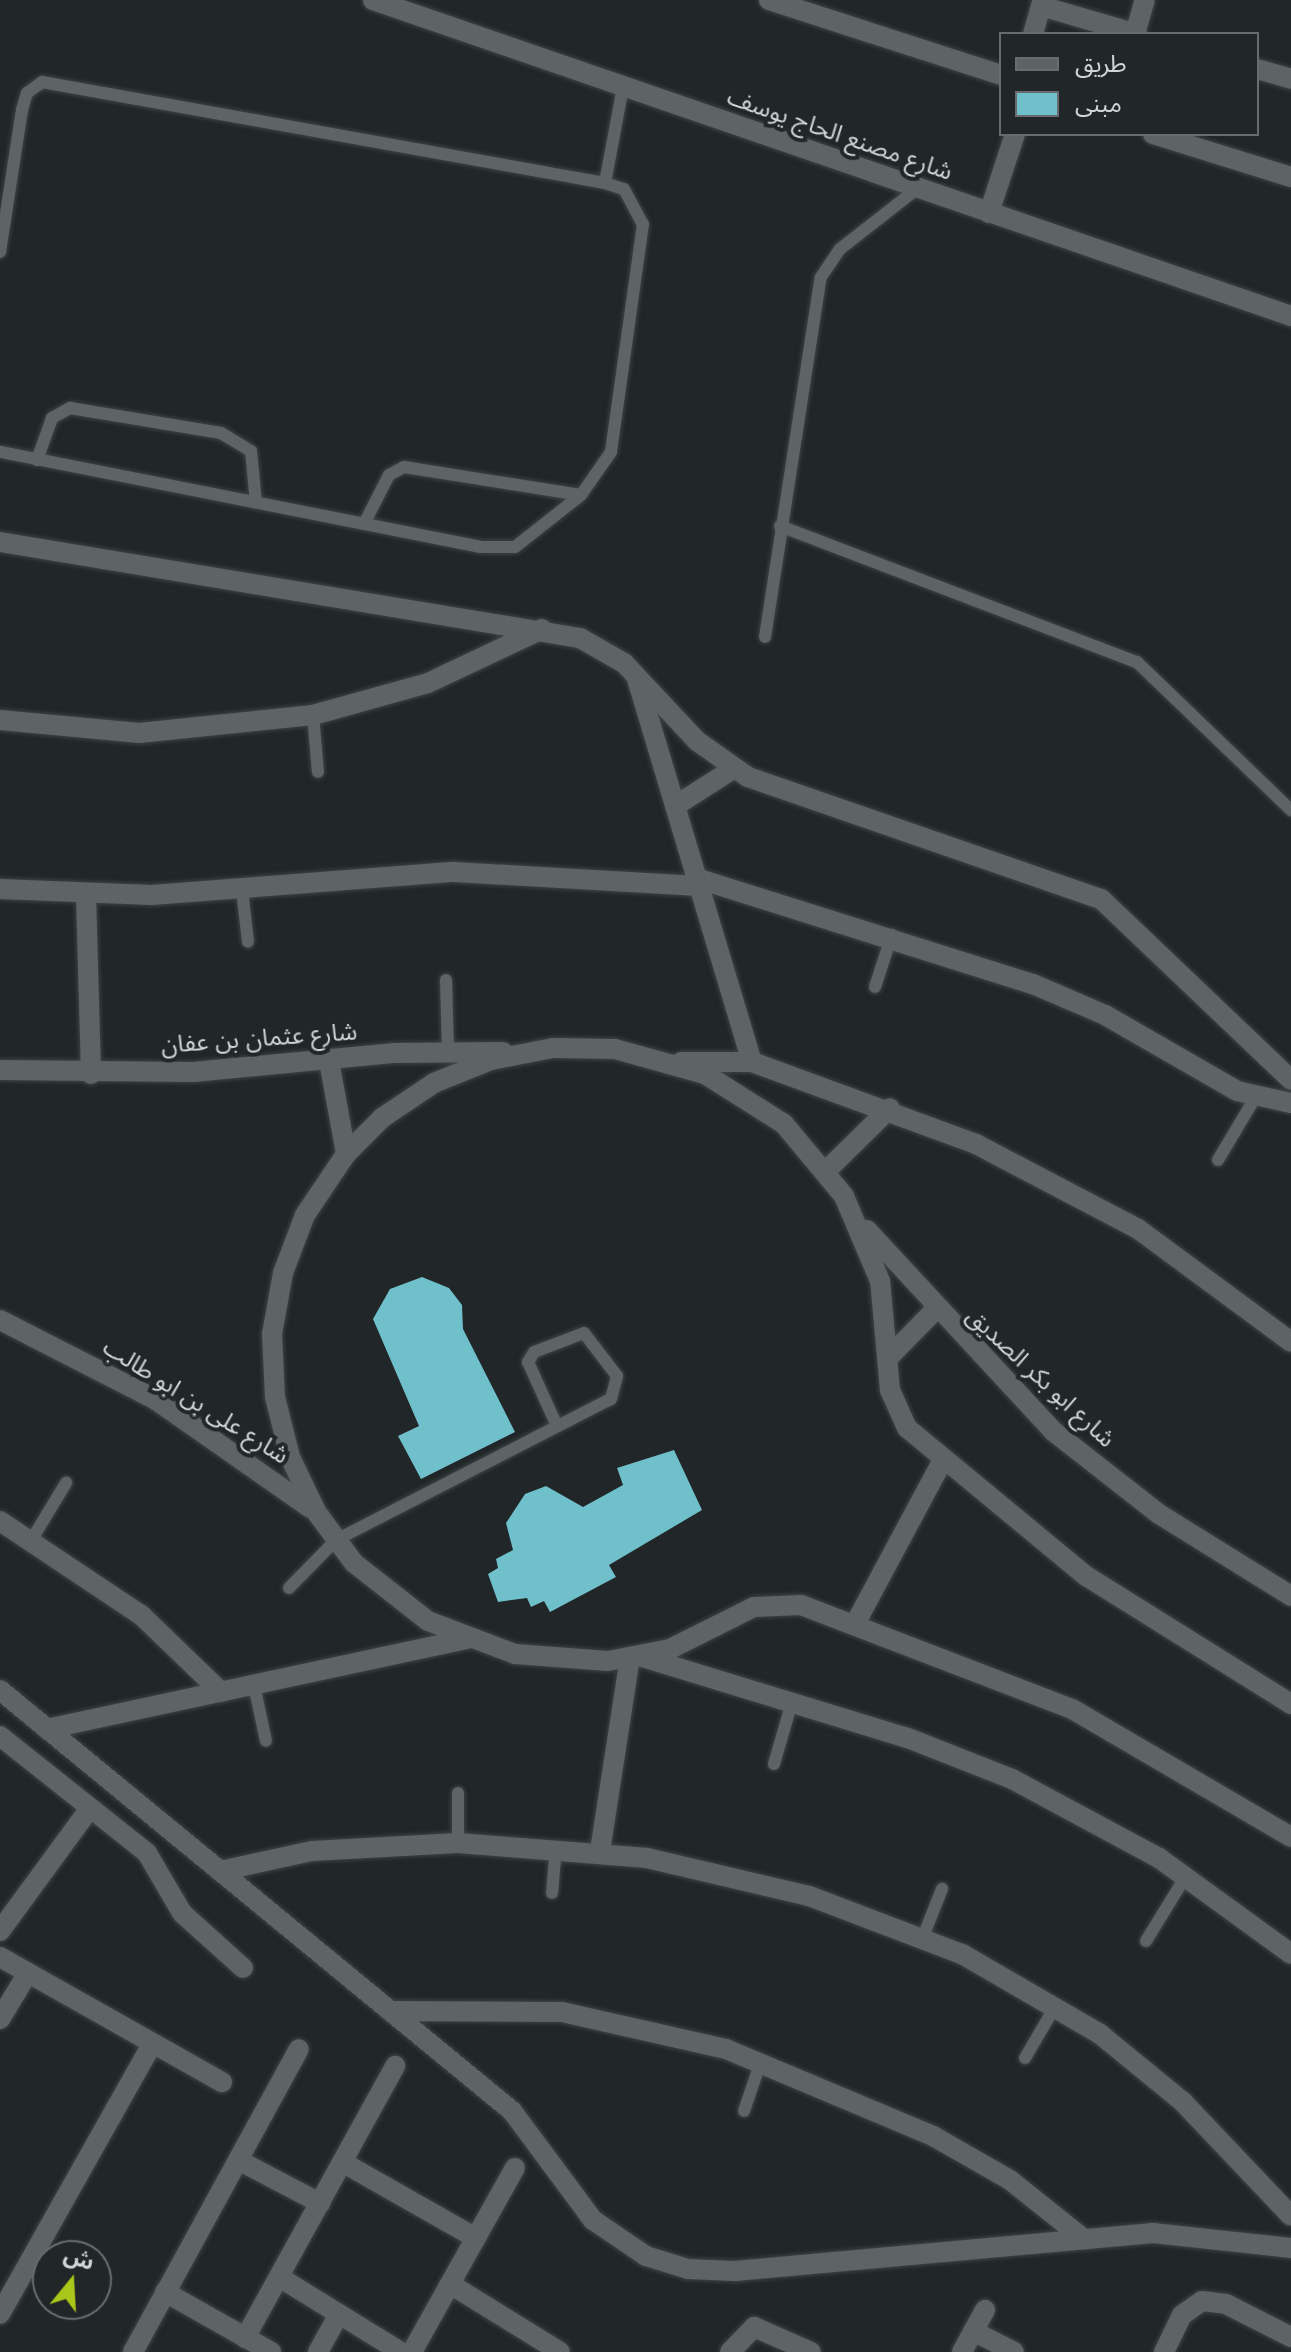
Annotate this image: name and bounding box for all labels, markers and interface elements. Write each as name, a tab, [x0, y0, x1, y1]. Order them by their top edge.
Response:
legend	[999, 32, 1259, 136]
text: طريق	[1075, 50, 1127, 77]
street label: شارع مصنع الحاج يوسف	[724, 82, 956, 186]
text: مبنى	[1075, 90, 1122, 117]
street label: شارع عثمان بن عفان	[160, 1017, 358, 1059]
street label: شارع ابو بكر الصديق	[961, 1301, 1121, 1453]
street label: شارع على بن ابو طالب	[98, 1332, 294, 1470]
north arrow	[32, 2240, 112, 2320]
text: ش	[61, 2242, 97, 2275]

